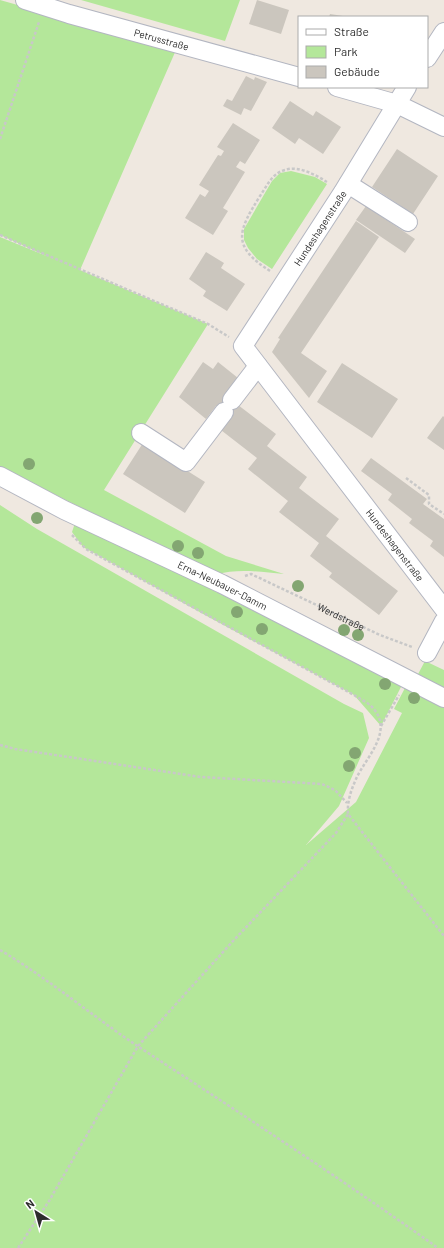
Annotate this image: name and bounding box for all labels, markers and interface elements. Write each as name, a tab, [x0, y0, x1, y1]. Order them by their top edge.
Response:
legend	[298, 16, 428, 88]
text: Straße	[334, 24, 369, 38]
street label: Petrusstraße	[133, 26, 190, 53]
text: Park	[334, 44, 358, 58]
text: Gebäude	[334, 64, 380, 78]
street label: Hundeshagenstraße	[291, 188, 349, 268]
street label: Hundeshagenstraße	[364, 507, 426, 583]
street label: Erna-Neubauer-Damm	[176, 558, 269, 612]
street label: Werdstraße	[316, 600, 367, 633]
north arrow	[16, 1192, 56, 1232]
text: N	[23, 1196, 37, 1211]

